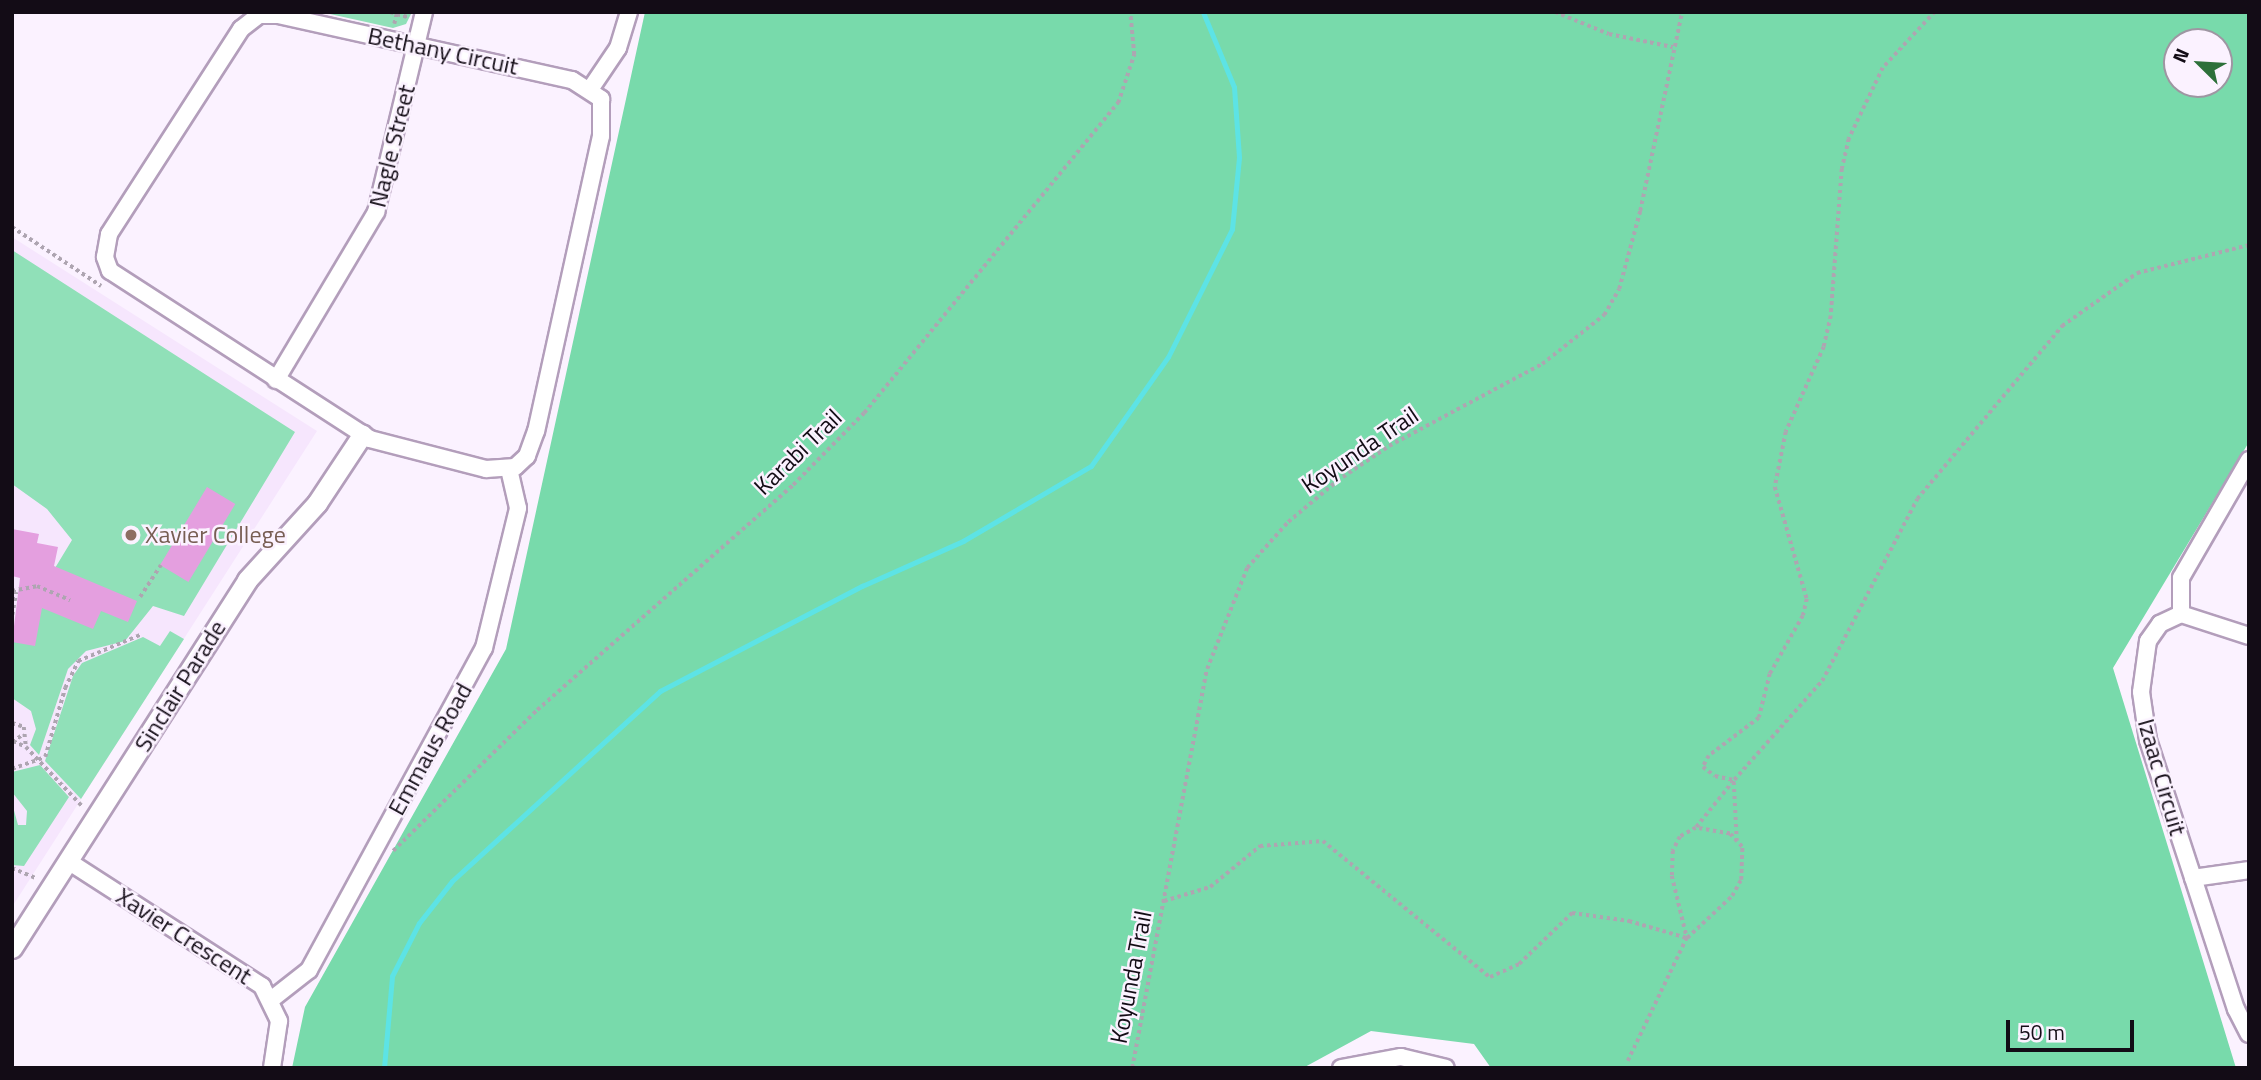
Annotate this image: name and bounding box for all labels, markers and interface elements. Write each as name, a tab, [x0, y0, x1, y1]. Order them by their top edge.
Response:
street label: Bethany Circuit	[365, 21, 521, 81]
north arrow	[2163, 28, 2233, 98]
text: N	[2164, 43, 2196, 67]
street label: Nagle Street	[363, 82, 421, 210]
street label: Koyunda Trail	[1296, 400, 1424, 500]
street label: Karabi Trail	[748, 403, 848, 501]
place label: Xavier College	[145, 521, 286, 549]
marker: Xavier College	[123, 527, 139, 543]
street label: Sinclair Parade	[128, 615, 232, 757]
street label: Emmaus Road	[382, 678, 478, 820]
street label: Izaac Circuit	[2132, 715, 2192, 839]
street label: Xavier Crescent	[111, 882, 257, 990]
street label: Koyunda Trail	[1104, 908, 1158, 1046]
scale bar	[2009, 1006, 2137, 1050]
text: 50 m	[2019, 1016, 2065, 1048]

